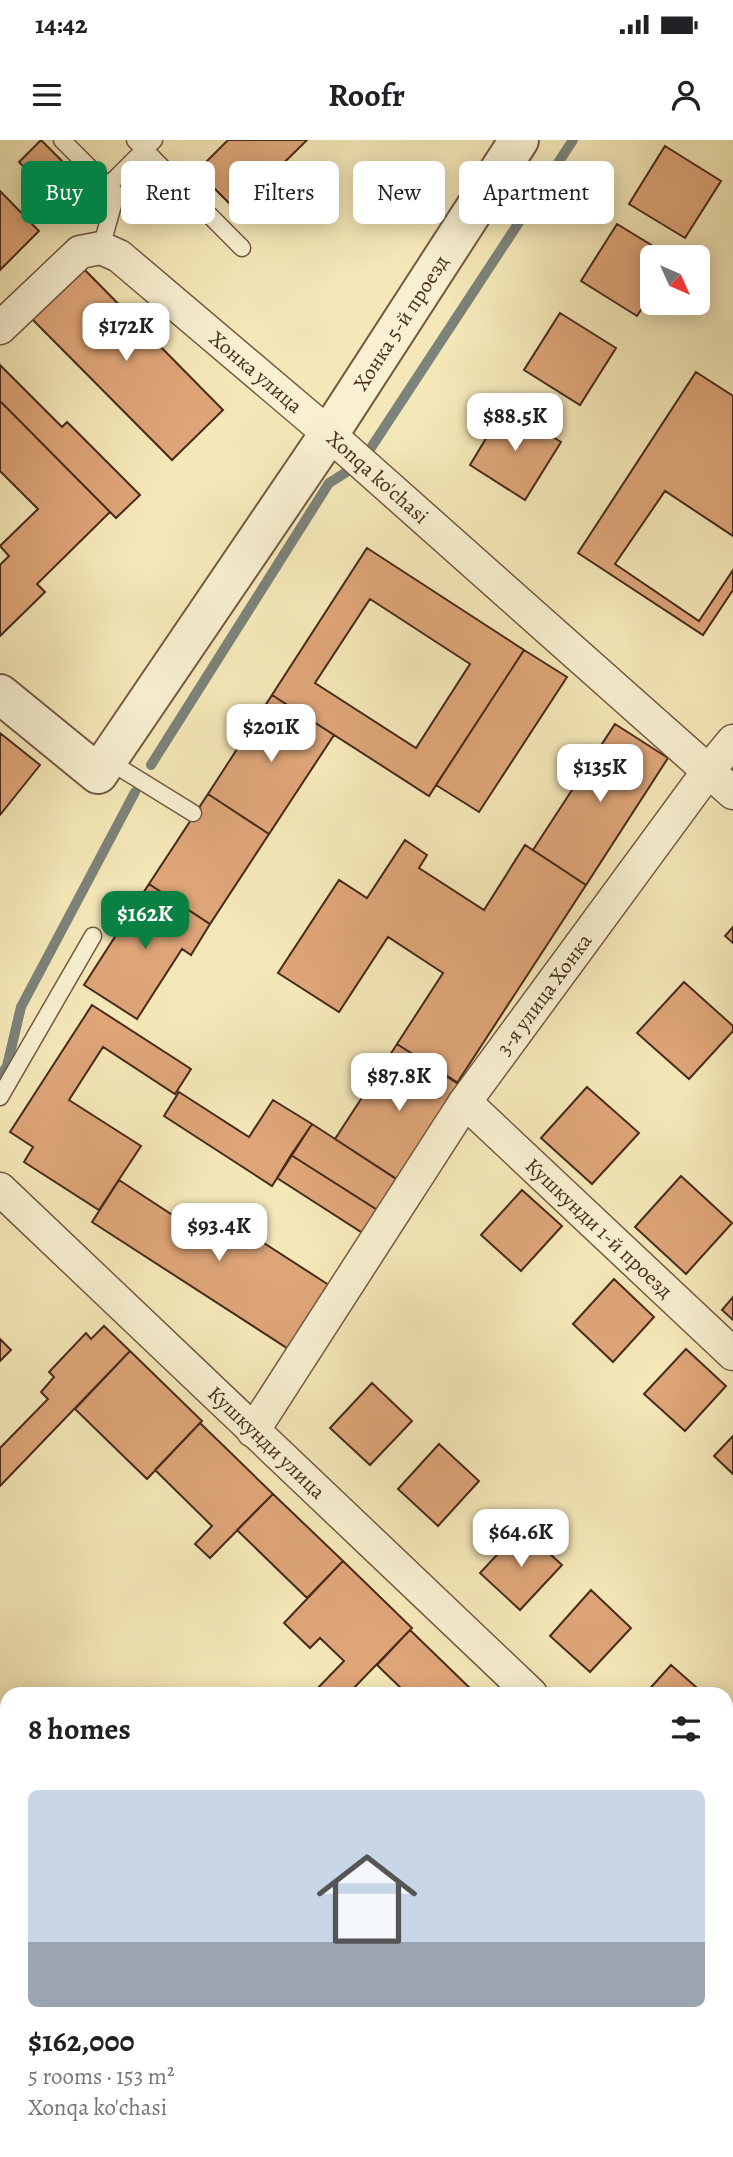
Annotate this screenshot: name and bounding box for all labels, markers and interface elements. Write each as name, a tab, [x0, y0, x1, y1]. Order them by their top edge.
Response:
text: 14:42	[35, 7, 88, 42]
text: Roofr	[328, 73, 405, 117]
icon: menu	[28, 76, 66, 114]
icon: person	[667, 76, 705, 114]
chip: Buy	[21, 161, 107, 224]
chip: Rent	[121, 161, 215, 224]
chip: Filters	[229, 161, 339, 224]
chip: New	[353, 161, 445, 224]
chip: Apartment	[459, 161, 614, 224]
north arrow	[640, 245, 710, 315]
map controls	[640, 245, 710, 315]
street label: Хонка 5-й проезд	[347, 249, 455, 396]
pin: $172K	[77, 304, 175, 363]
text: $172K	[99, 310, 154, 341]
street label: Хонка улица	[203, 325, 309, 420]
pin: $88.5K	[458, 394, 572, 453]
text: $88.5K	[483, 400, 547, 431]
street label: Xonqa ko'chasi	[321, 425, 435, 530]
pin: $201K	[222, 704, 320, 764]
text: $201K	[243, 711, 299, 742]
pin: $135K	[551, 744, 649, 804]
text: $135K	[573, 751, 627, 782]
pin: $162K	[96, 892, 194, 951]
text: $162K	[117, 898, 173, 929]
street label: 3-я улица Хонка	[490, 928, 598, 1061]
pin: $87.8K	[342, 1054, 456, 1113]
text: $87.8K	[367, 1060, 431, 1091]
street label: Кушкунди 1-й проезд	[519, 1152, 679, 1304]
pin: $93.4K	[162, 1204, 276, 1263]
text: $93.4K	[187, 1210, 251, 1241]
street label: Кушкунди улица	[202, 1380, 332, 1506]
pin: $64.6K	[464, 1510, 578, 1569]
text: $64.6K	[489, 1516, 553, 1547]
text: 8 homes	[28, 1709, 131, 1749]
icon: filters	[667, 1710, 705, 1748]
icon: home	[304, 1836, 430, 1962]
text: $162,000	[28, 2021, 135, 2061]
text: 5 rooms · 153 m²	[28, 2061, 175, 2092]
text: Xonqa ko'chasi	[28, 2092, 167, 2123]

